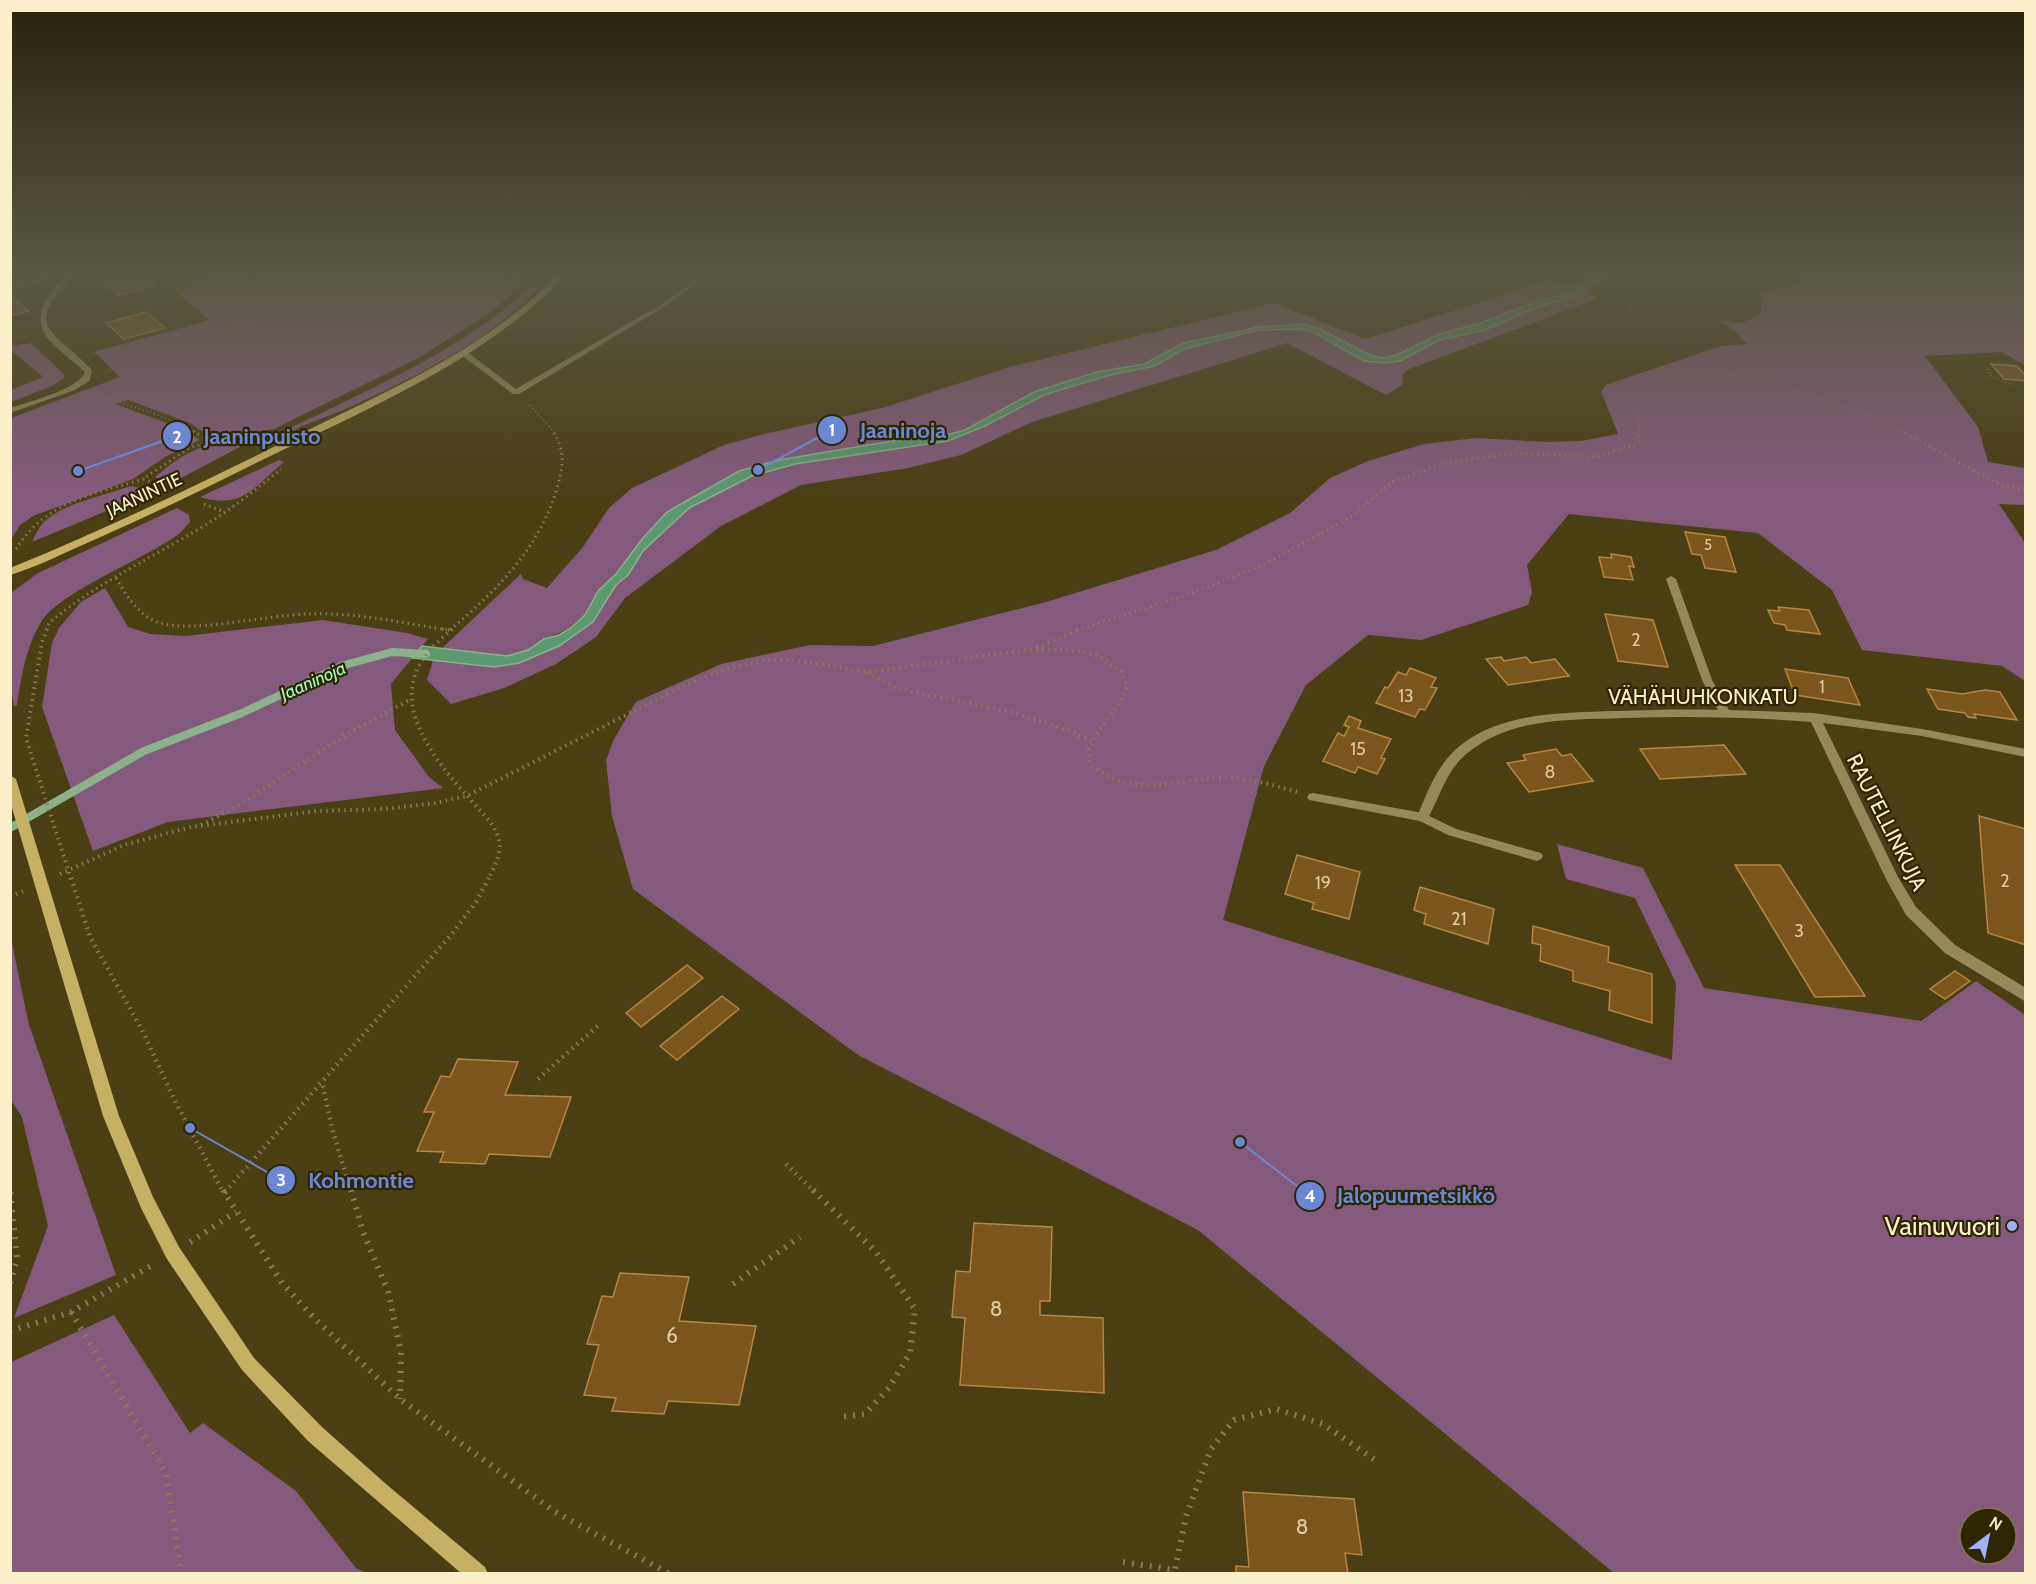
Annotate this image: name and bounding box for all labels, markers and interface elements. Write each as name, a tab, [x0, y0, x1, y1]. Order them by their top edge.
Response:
callout: Jaaninoja	[817, 410, 958, 450]
callout: Jaaninpuisto	[162, 416, 332, 456]
text: Jaaninoja	[859, 417, 946, 444]
text: 1	[829, 419, 835, 441]
text: Jaaninpuisto	[203, 423, 320, 450]
text: 2	[172, 426, 182, 448]
street label: JAANINTIE	[102, 468, 185, 522]
house number: 5	[1704, 536, 1712, 554]
house number: 2	[1631, 629, 1641, 651]
water label: Jaaninoja	[275, 657, 349, 706]
house number: 1	[1819, 676, 1825, 698]
street label: VÄHÄHUHKONKATU	[1608, 684, 1798, 709]
house number: 13	[1398, 685, 1414, 707]
house number: 15	[1350, 738, 1366, 760]
street label: RAUTELLINKUJA	[1842, 750, 1932, 894]
house number: 8	[1545, 761, 1555, 783]
house number: 2	[2000, 870, 2010, 892]
house number: 19	[1315, 872, 1331, 894]
house number: 21	[1451, 908, 1467, 930]
house number: 3	[1794, 920, 1804, 942]
callout: Kohmontie	[266, 1160, 426, 1200]
text: Kohmontie	[308, 1167, 414, 1194]
text: 3	[276, 1169, 286, 1191]
callout: Jalopuumetsikkö	[1295, 1176, 1507, 1216]
text: Jalopuumetsikkö	[1336, 1182, 1495, 1209]
text: 4	[1304, 1185, 1316, 1207]
place label: Vainuvuori	[1885, 1210, 2000, 1242]
marker: Vainuvuori	[2005, 1219, 2019, 1233]
house number: 8	[990, 1296, 1002, 1321]
house number: 6	[666, 1323, 678, 1348]
north arrow	[1958, 1506, 2018, 1566]
text: N	[1986, 1513, 2006, 1535]
house number: 8	[1296, 1514, 1308, 1539]

